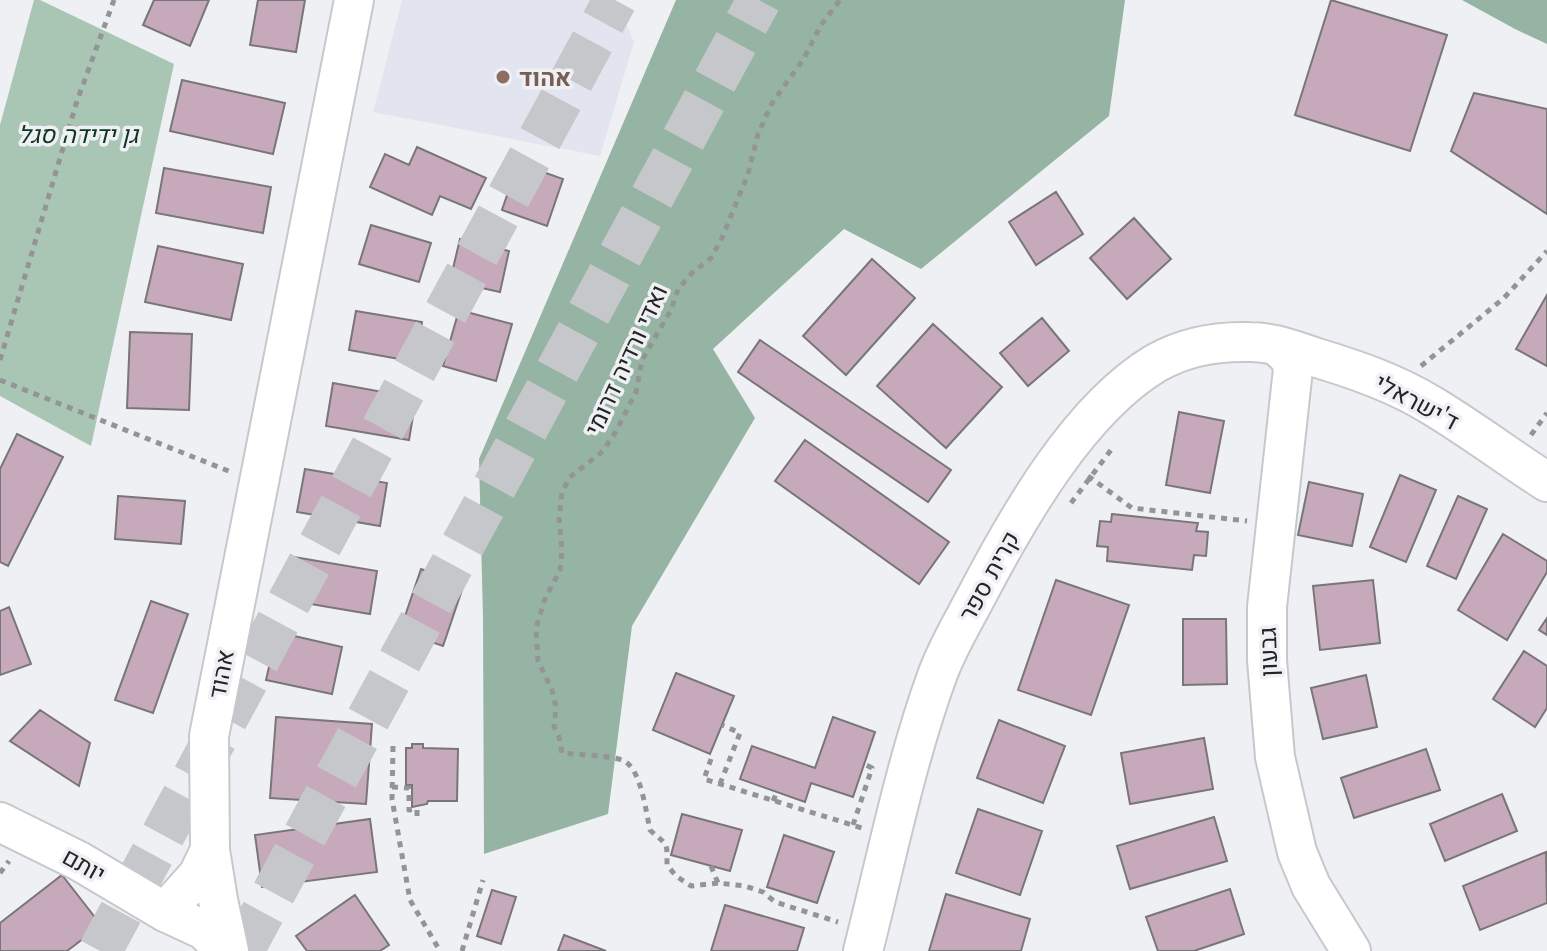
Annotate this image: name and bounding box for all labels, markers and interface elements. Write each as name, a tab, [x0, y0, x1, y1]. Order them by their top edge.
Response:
place label: אהוד	[519, 63, 571, 92]
marker: אהוד	[494, 68, 512, 86]
park label: גן ידידה סגל	[18, 120, 140, 149]
street label: ואדי ורדיה דרומי	[579, 280, 673, 440]
street label: ד'ישראלי	[1370, 368, 1464, 436]
street label: קרית ספר	[953, 526, 1025, 626]
street label: גבעון	[1253, 627, 1283, 677]
street label: אהוד	[202, 647, 240, 701]
street label: יותם	[57, 842, 111, 888]

